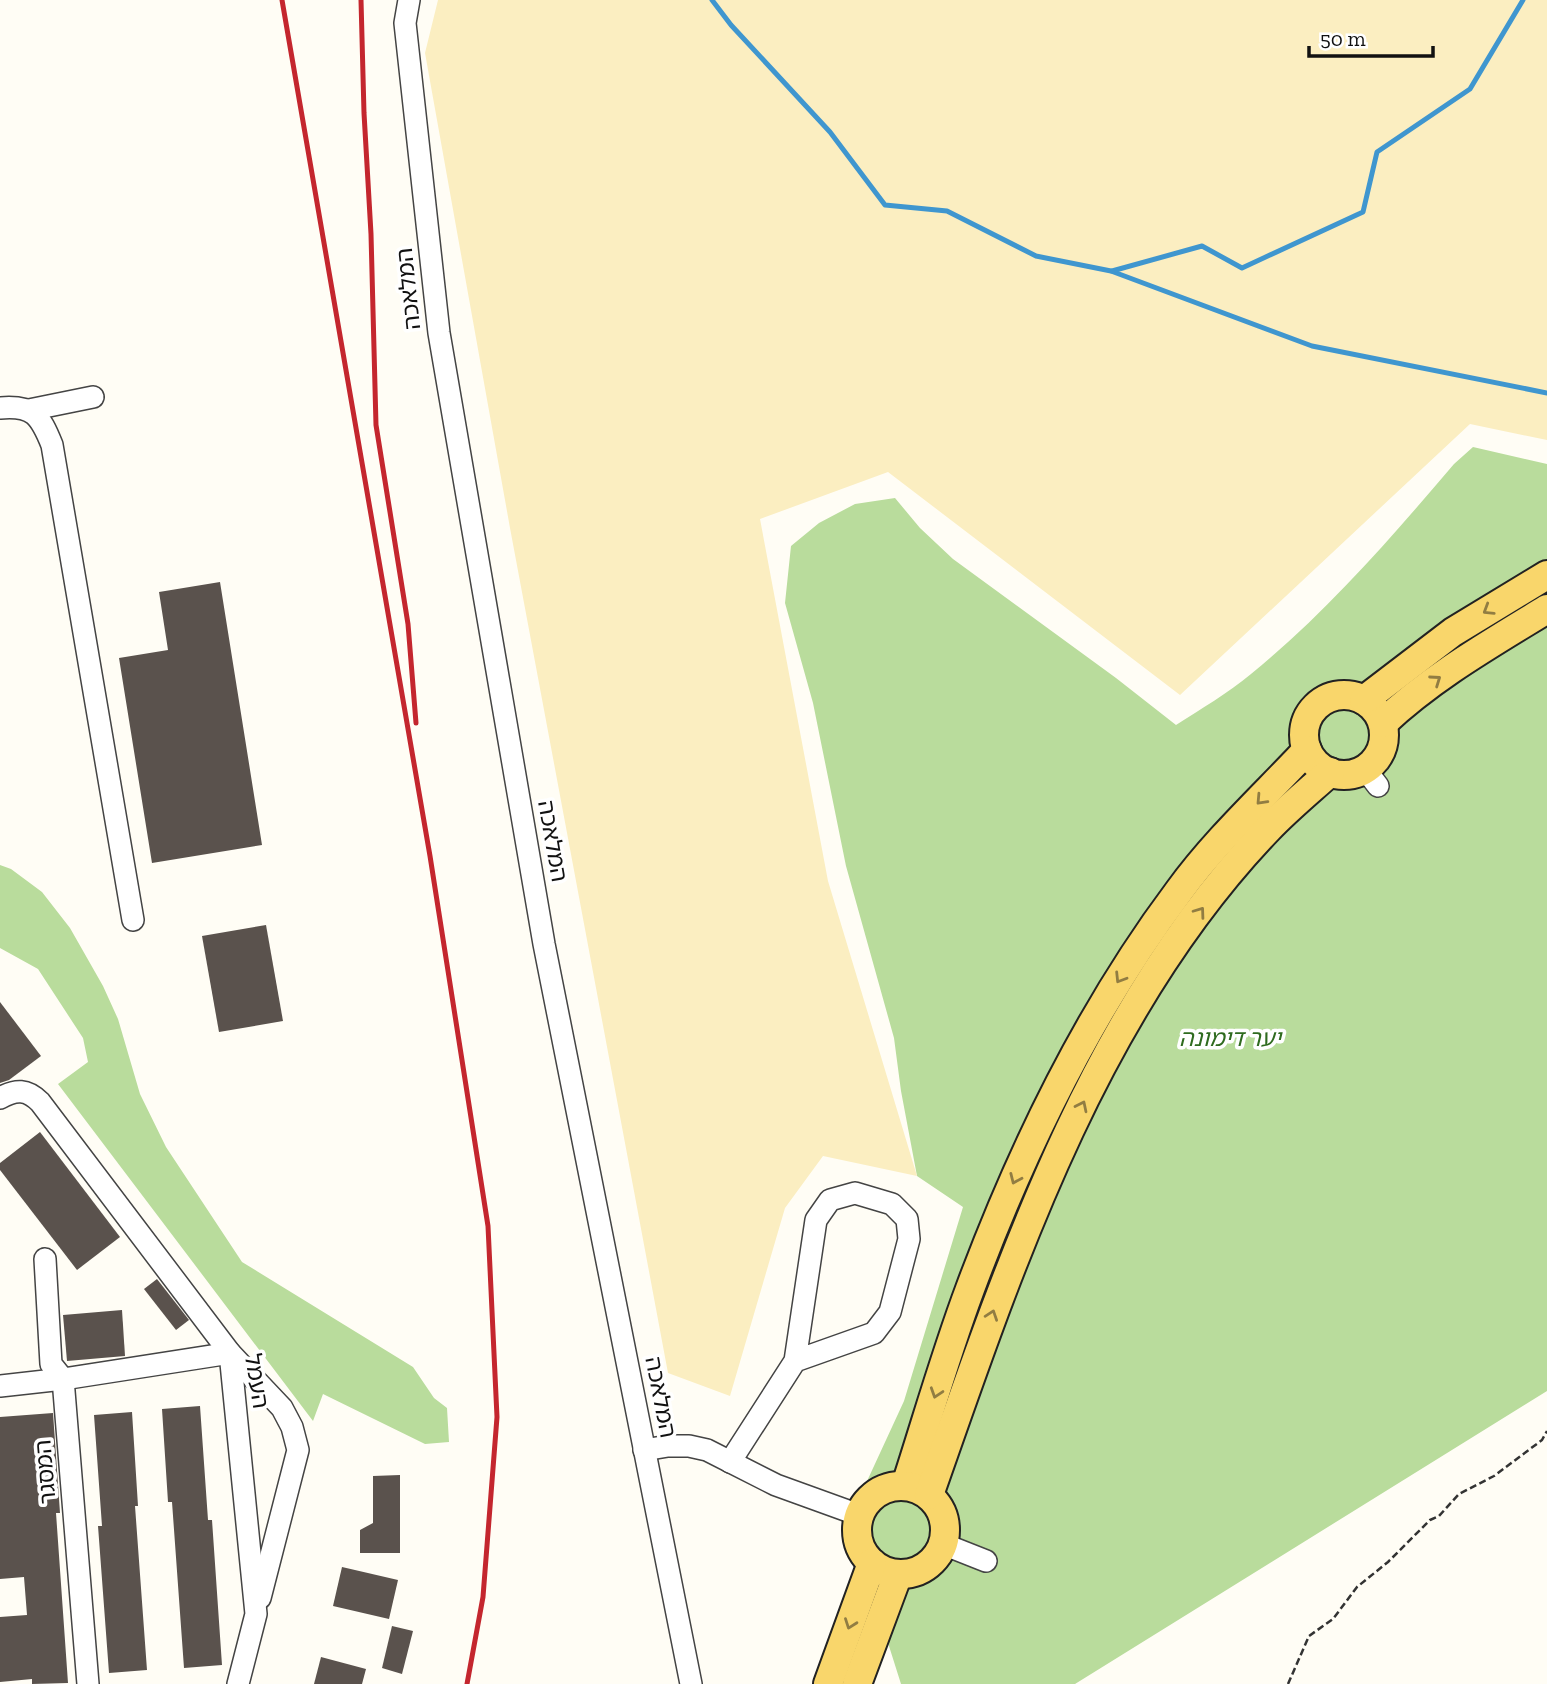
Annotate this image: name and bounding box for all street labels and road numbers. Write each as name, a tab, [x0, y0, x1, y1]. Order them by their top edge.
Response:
street label: המלאכה	[390, 247, 426, 331]
street label: המלאכה	[532, 798, 574, 884]
street label: העמל	[239, 1352, 275, 1410]
street label: המלאכה	[639, 1354, 683, 1440]
street label: המסגר	[28, 1439, 62, 1505]

